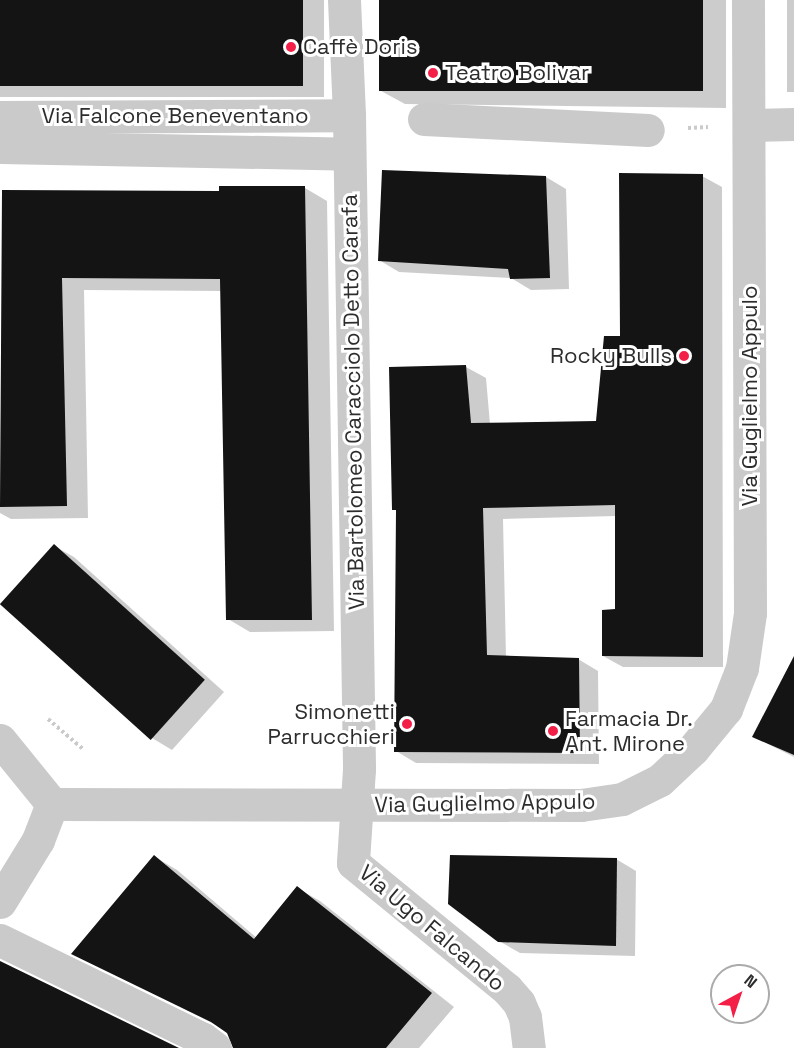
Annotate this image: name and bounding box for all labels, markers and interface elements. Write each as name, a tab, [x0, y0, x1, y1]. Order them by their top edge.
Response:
place label: Caffè Doris	[303, 34, 417, 60]
marker: Caffè Doris	[284, 40, 298, 54]
place label: Teatro Bolivar	[445, 60, 589, 86]
marker: Teatro Bolivar	[426, 66, 440, 80]
street label: Via Falcone Beneventano	[41, 103, 309, 129]
street label: Via Bartolomeo Caracciolo Detto Carafa	[336, 194, 370, 610]
street label: Via Guglielmo Appulo	[737, 285, 763, 507]
place label: Rocky Bulls	[550, 343, 672, 369]
marker: Rocky Bulls	[677, 349, 691, 363]
place label: Simonetti Parrucchieri	[267, 698, 395, 750]
place label: Farmacia Dr. Ant. Mirone	[565, 705, 693, 756]
marker: Simonetti Parrucchieri	[400, 717, 414, 731]
marker: Farmacia Dr. Ant. Mirone	[546, 724, 560, 738]
street label: Via Guglielmo Appulo	[374, 788, 596, 818]
street label: Via Ugo Falcando	[354, 859, 510, 997]
north arrow	[710, 964, 770, 1024]
text: N	[740, 970, 761, 993]

